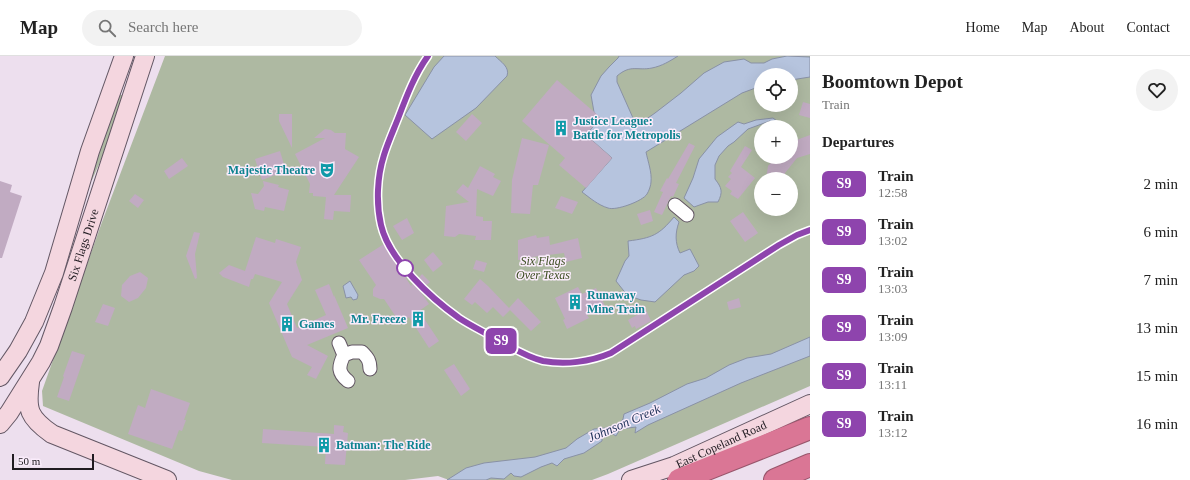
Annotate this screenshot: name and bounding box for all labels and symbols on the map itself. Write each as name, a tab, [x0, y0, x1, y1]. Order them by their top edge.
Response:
place label: Justice League: Battle for Metropolis	[573, 114, 681, 142]
building icon: Justice League: Battle for Metropolis	[552, 119, 570, 137]
theatre icon: Majestic Theatre	[318, 161, 336, 179]
place label: Majestic Theatre	[228, 163, 316, 177]
street label: Six Flags Drive	[65, 207, 102, 283]
park label: Six Flags Over Texas	[516, 254, 570, 282]
unlabelled marker	[396, 259, 414, 277]
place label: Runaway Mine Train	[587, 288, 645, 316]
building icon: Runaway Mine Train	[566, 293, 584, 311]
building icon: Mr. Freeze	[409, 310, 427, 328]
place label: Mr. Freeze	[351, 312, 407, 326]
building icon: Games	[278, 315, 296, 333]
place label: Games	[299, 317, 335, 331]
line badge: S9	[483, 328, 519, 354]
water label: Johnson Creek	[586, 401, 663, 445]
street label: East Copeland Road	[674, 418, 769, 471]
building icon: Batman: The Ride	[315, 436, 333, 454]
place label: Batman: The Ride	[336, 438, 431, 452]
scale bar	[12, 452, 94, 471]

